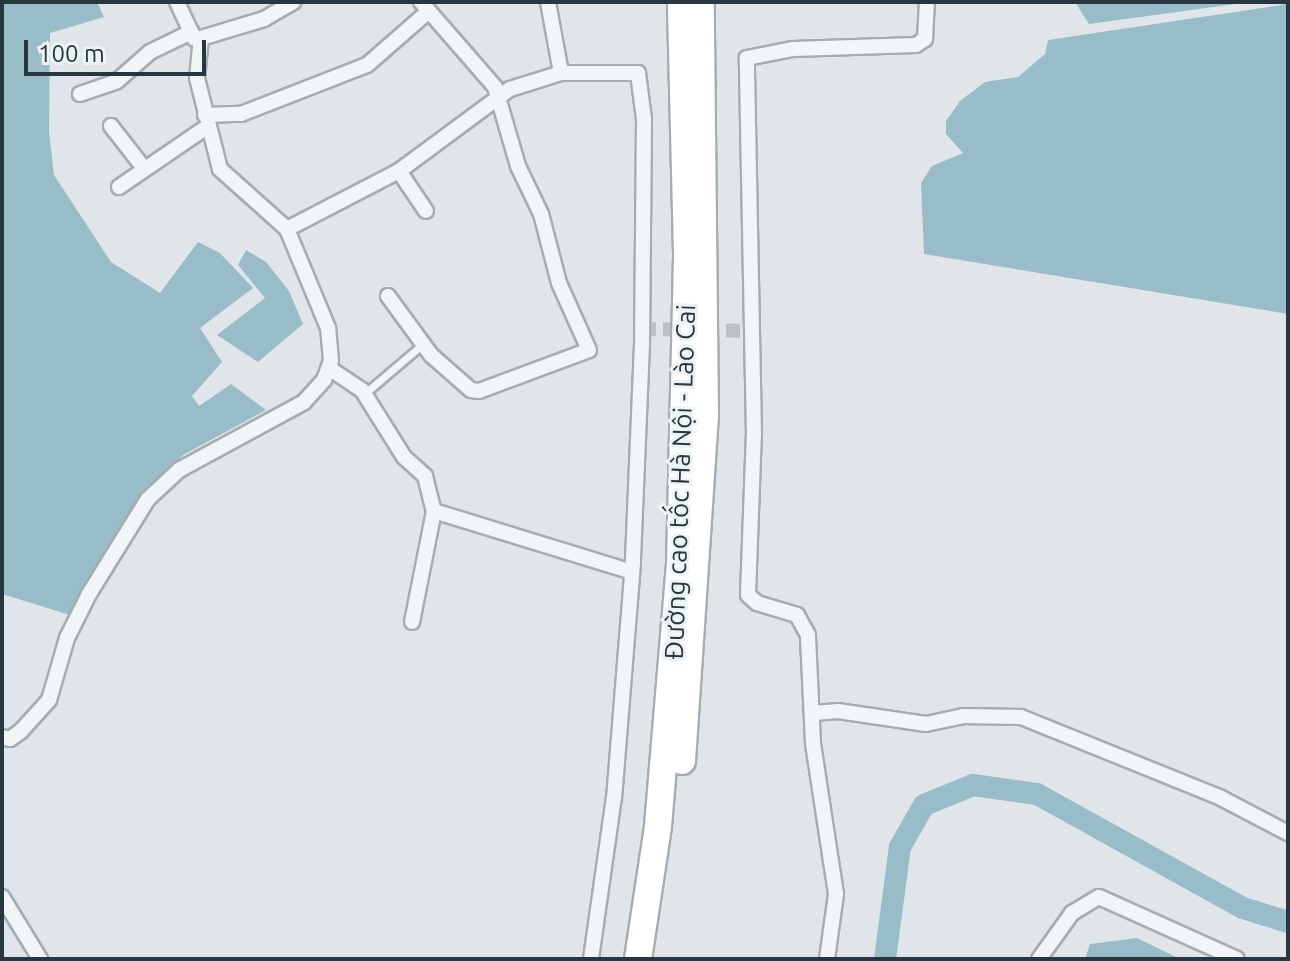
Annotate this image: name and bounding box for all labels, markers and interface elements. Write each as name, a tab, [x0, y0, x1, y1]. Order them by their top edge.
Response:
scale bar	[28, 24, 210, 74]
text: 100 m	[38, 40, 105, 67]
street label: Đường cao tốc Hà Nội - Lào Cai	[658, 304, 702, 660]

